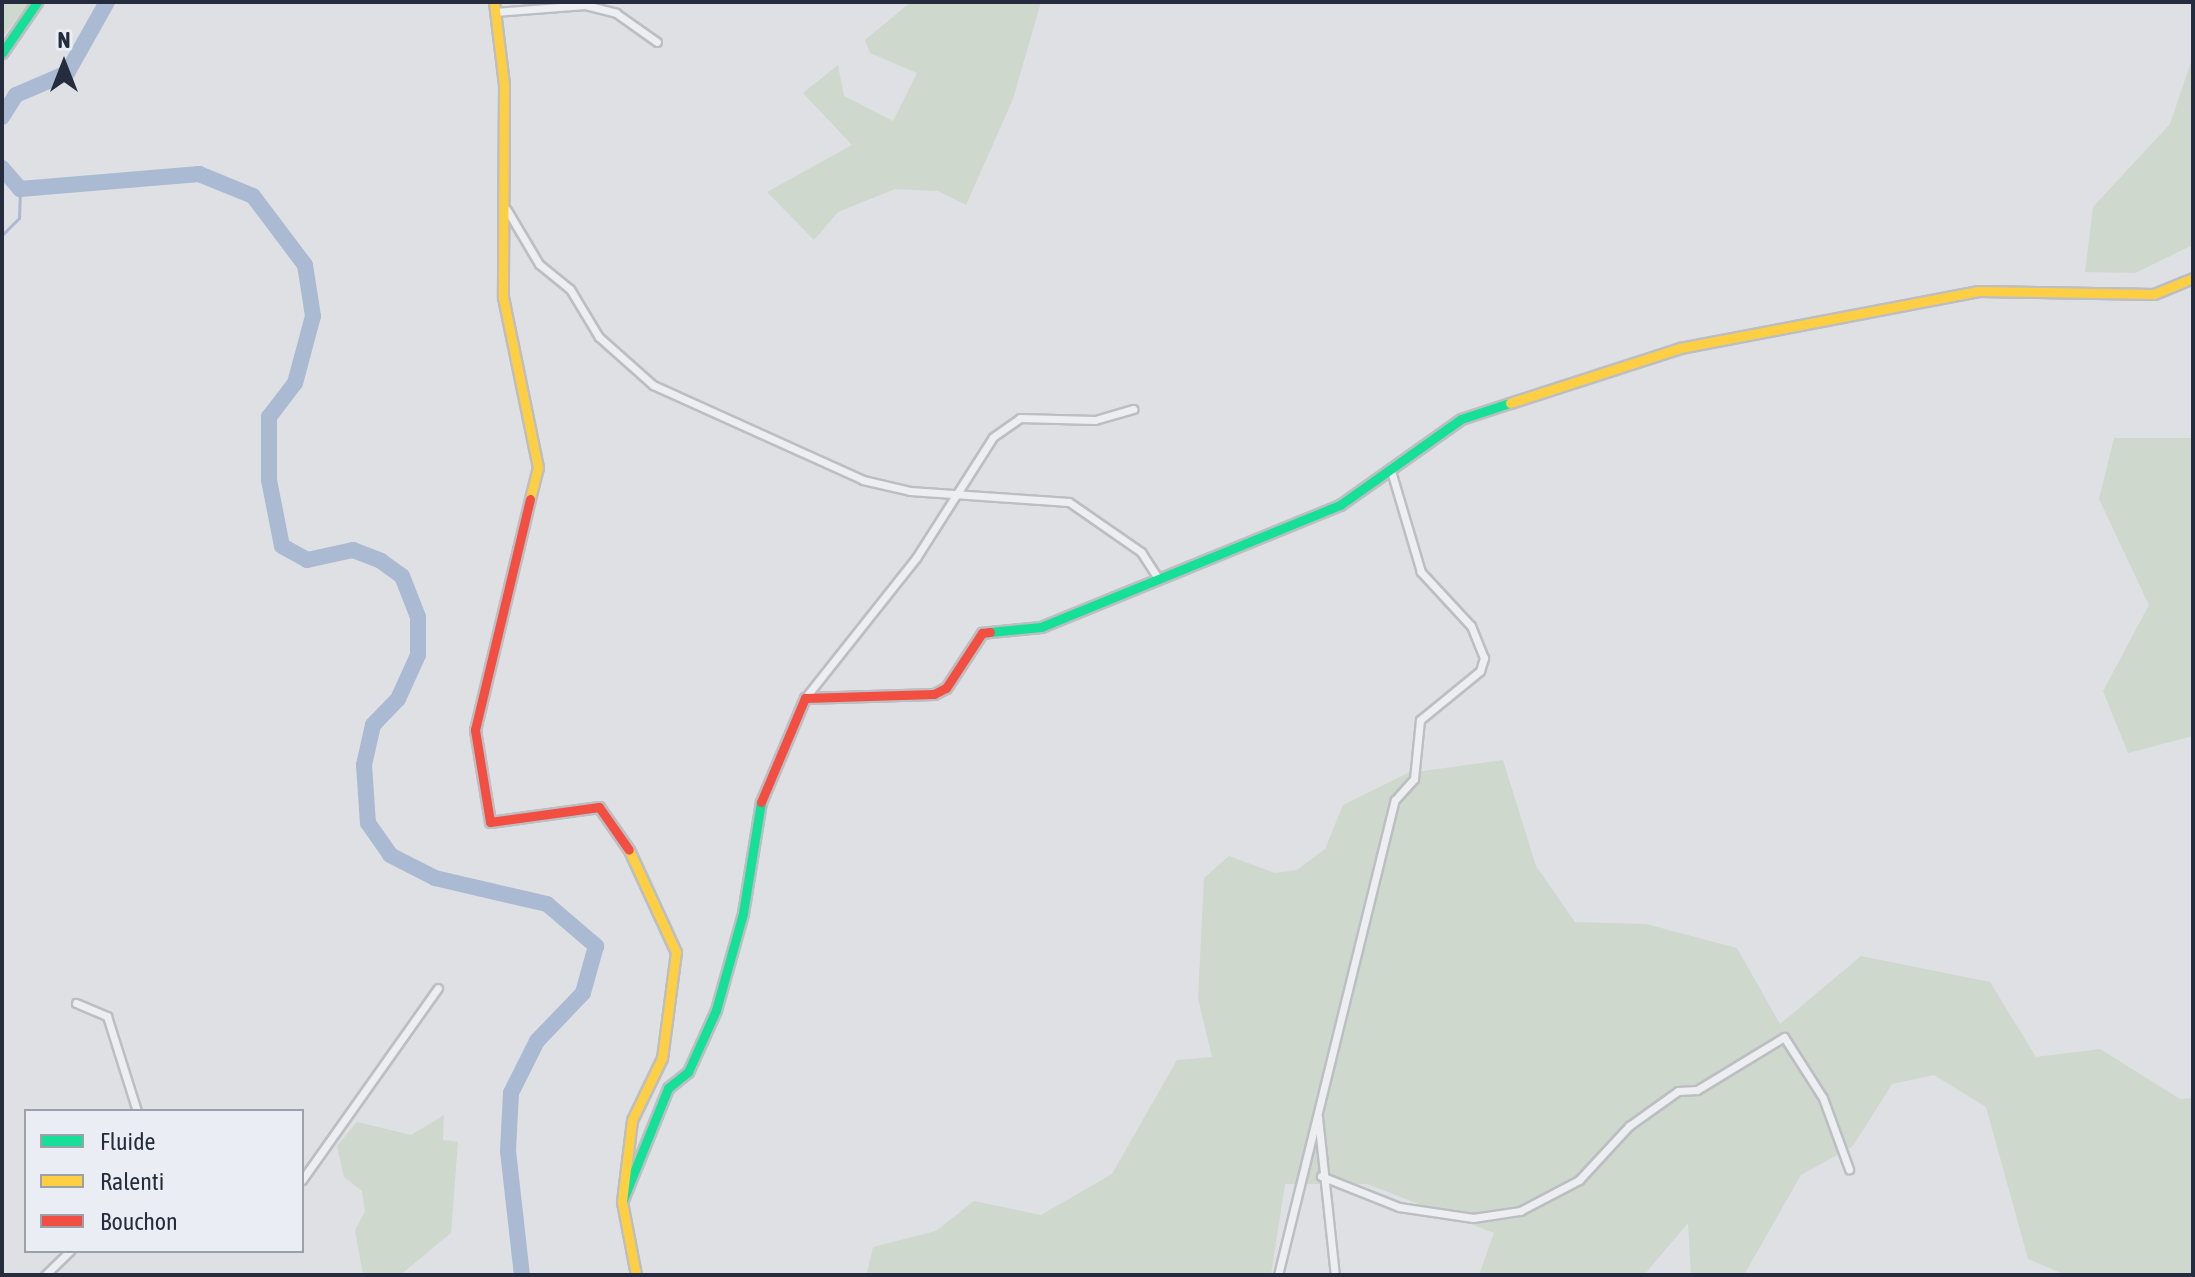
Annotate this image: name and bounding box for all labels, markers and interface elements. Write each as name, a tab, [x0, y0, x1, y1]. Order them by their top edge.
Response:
north arrow	[24, 24, 104, 104]
text: N	[58, 27, 70, 53]
legend	[24, 1109, 304, 1253]
text: Fluide	[100, 1128, 155, 1155]
text: Ralenti	[100, 1168, 164, 1195]
text: Bouchon	[100, 1208, 178, 1235]

